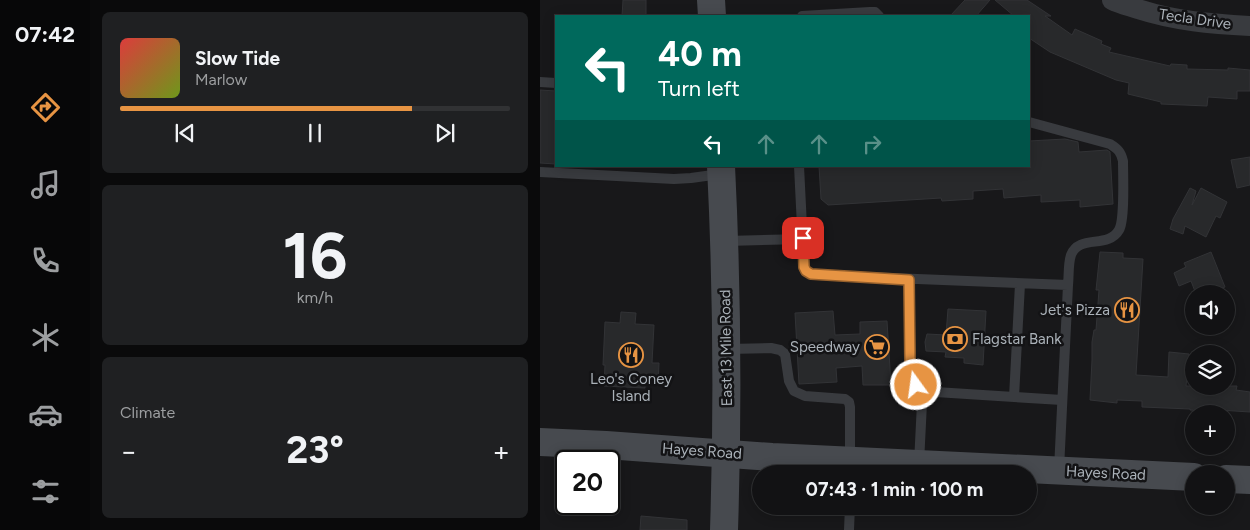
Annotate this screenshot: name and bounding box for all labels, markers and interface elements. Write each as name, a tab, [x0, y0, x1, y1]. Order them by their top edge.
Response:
street label: Tecla Drive	[1158, 5, 1232, 33]
text: 07:42	[15, 21, 75, 48]
text: 40 m	[658, 33, 742, 75]
icon: left	[575, 35, 640, 100]
text: Slow Tide	[195, 47, 280, 70]
text: Marlow	[195, 70, 247, 89]
text: Turn left	[658, 75, 740, 102]
icon: directions	[28, 90, 63, 125]
icon: previous	[171, 119, 199, 147]
icon: pause	[301, 119, 329, 147]
icon: next	[431, 119, 459, 147]
icon: left	[699, 130, 727, 158]
icon: ahead	[752, 130, 780, 158]
icon: ahead	[805, 130, 833, 158]
icon: right	[858, 130, 886, 158]
icon: music	[28, 167, 63, 202]
text: 16	[282, 216, 348, 294]
pin	[782, 217, 824, 259]
icon: arrive	[789, 224, 817, 252]
icon: phone	[28, 243, 63, 278]
map controls	[1185, 285, 1235, 515]
button: sound	[1185, 285, 1235, 335]
text: km/h	[297, 288, 333, 307]
street label: East 13 Mile Road	[716, 289, 736, 407]
restaurant icon: Jet's Pizza	[1114, 297, 1140, 323]
place label: Jet's Pizza	[1040, 301, 1110, 319]
icon: climate	[28, 320, 63, 355]
bank icon: Flagstar Bank	[942, 326, 968, 352]
place label: Flagstar Bank	[972, 330, 1062, 348]
supermarket icon: Speedway	[864, 334, 890, 360]
place label: Speedway	[790, 338, 860, 356]
restaurant icon: Leo's Coney Island	[618, 342, 644, 368]
button: layers	[1185, 345, 1235, 395]
position arrow	[889, 358, 941, 410]
place label: Leo's Coney Island	[590, 370, 672, 405]
icon: car	[28, 397, 63, 432]
text: Climate	[120, 403, 175, 422]
button: +	[1185, 405, 1235, 455]
text: 23°	[286, 427, 344, 473]
text: −	[120, 434, 137, 468]
text: +	[493, 434, 510, 468]
street label: Hayes Road	[662, 439, 742, 463]
speed limit sign: 20	[555, 450, 620, 515]
street label: Hayes Road	[1066, 462, 1146, 484]
button: −	[1185, 465, 1235, 515]
icon: filters	[28, 474, 63, 509]
text: 07:43 · 1 min · 100 m	[806, 478, 983, 501]

